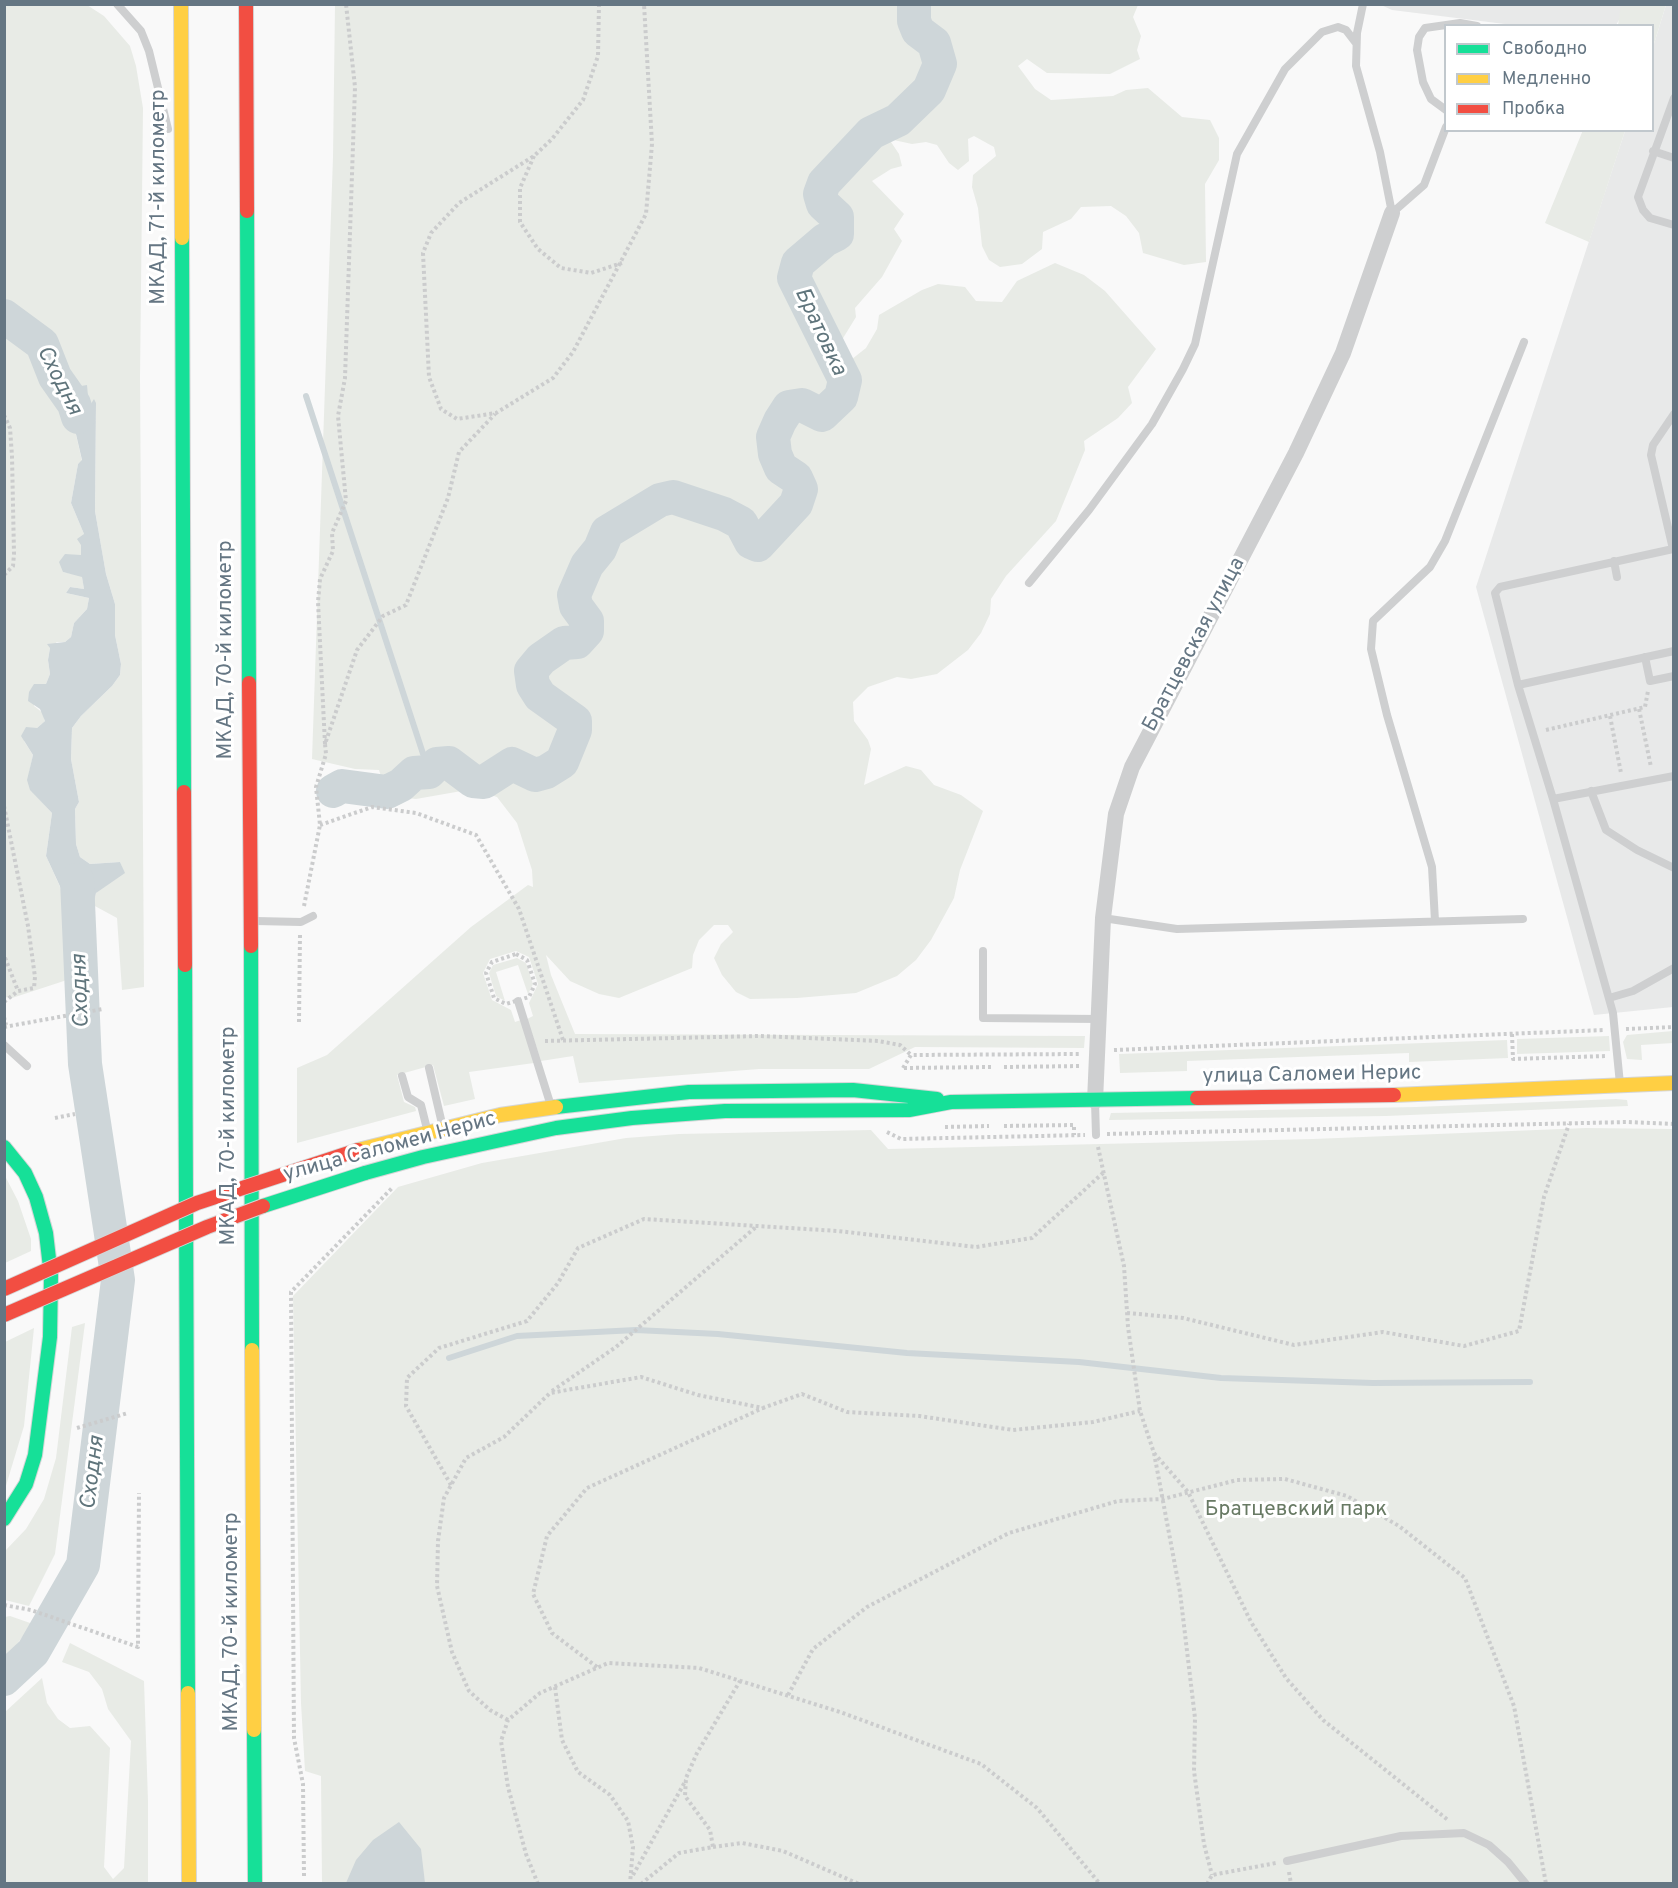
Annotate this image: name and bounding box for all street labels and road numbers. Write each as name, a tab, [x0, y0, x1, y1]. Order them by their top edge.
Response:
street label: МКАД, 71-й километр	[147, 89, 173, 305]
street label: МКАД, 70-й километр	[214, 541, 240, 759]
street label: Братцевская улица	[1138, 554, 1252, 736]
street label: МКАД, 70-й километр	[217, 1027, 243, 1245]
street label: улица Саломеи Нерис	[1202, 1061, 1422, 1091]
street label: улица Саломеи Нерис	[281, 1107, 499, 1189]
street label: МКАД, 70-й километр	[220, 1513, 246, 1731]

